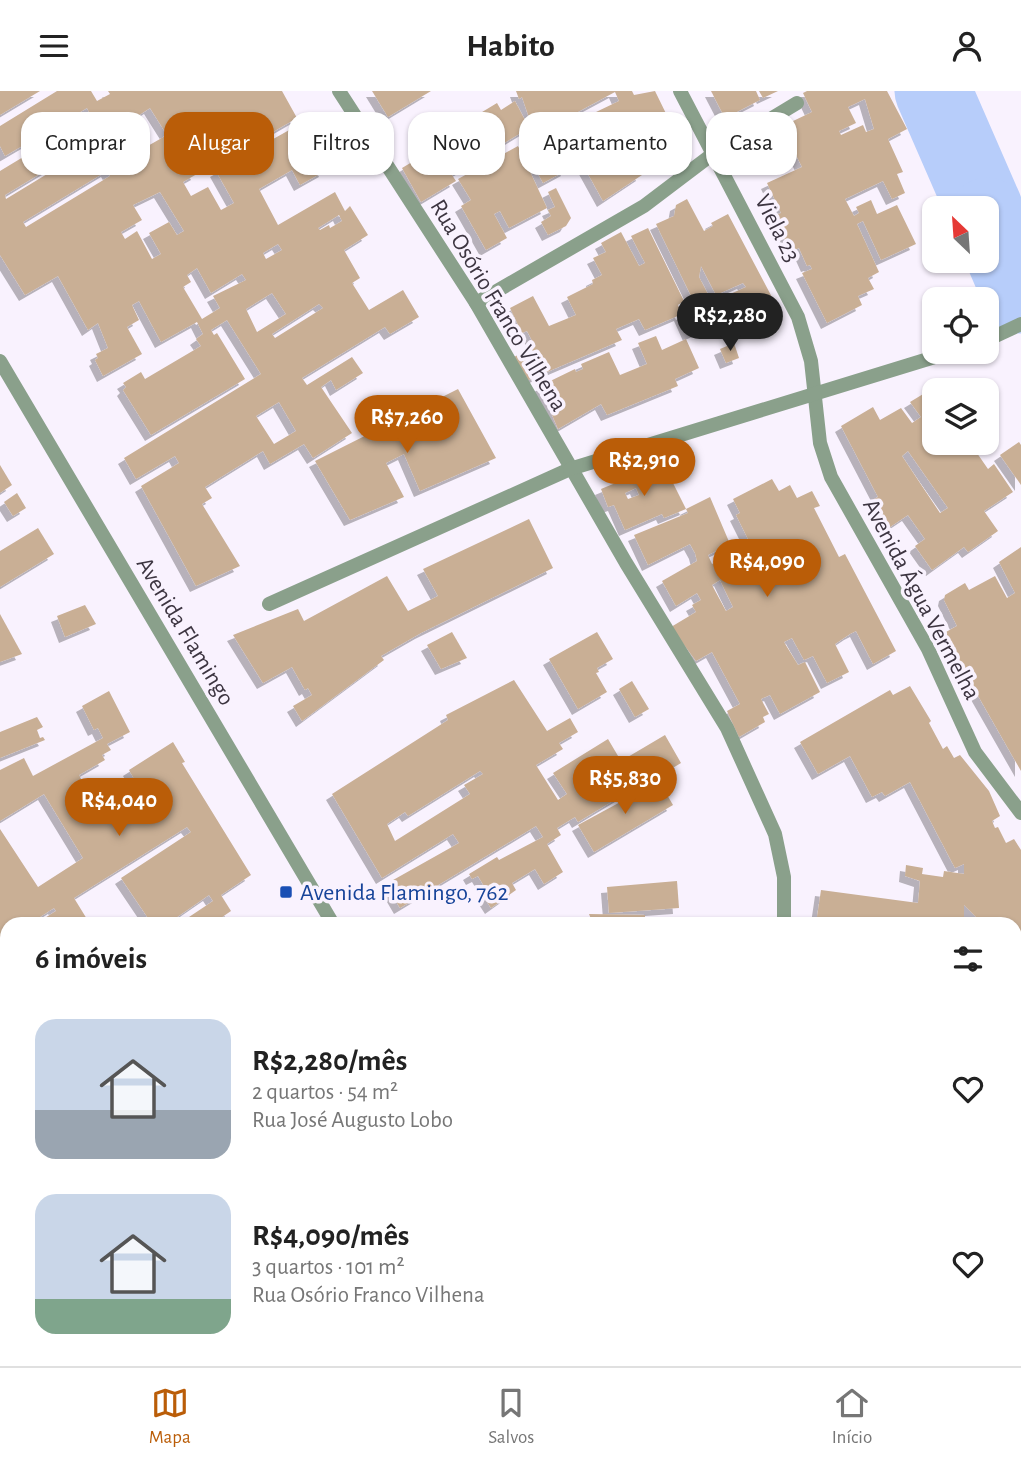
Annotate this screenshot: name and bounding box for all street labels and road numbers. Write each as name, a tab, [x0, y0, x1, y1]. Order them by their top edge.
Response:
street label: Viela 23	[750, 191, 804, 266]
street label: Rua Osório Franco Vilhena	[425, 195, 571, 416]
street label: Avenida Água Vermelha	[858, 494, 986, 704]
street label: Avenida Flamingo	[132, 553, 239, 710]

